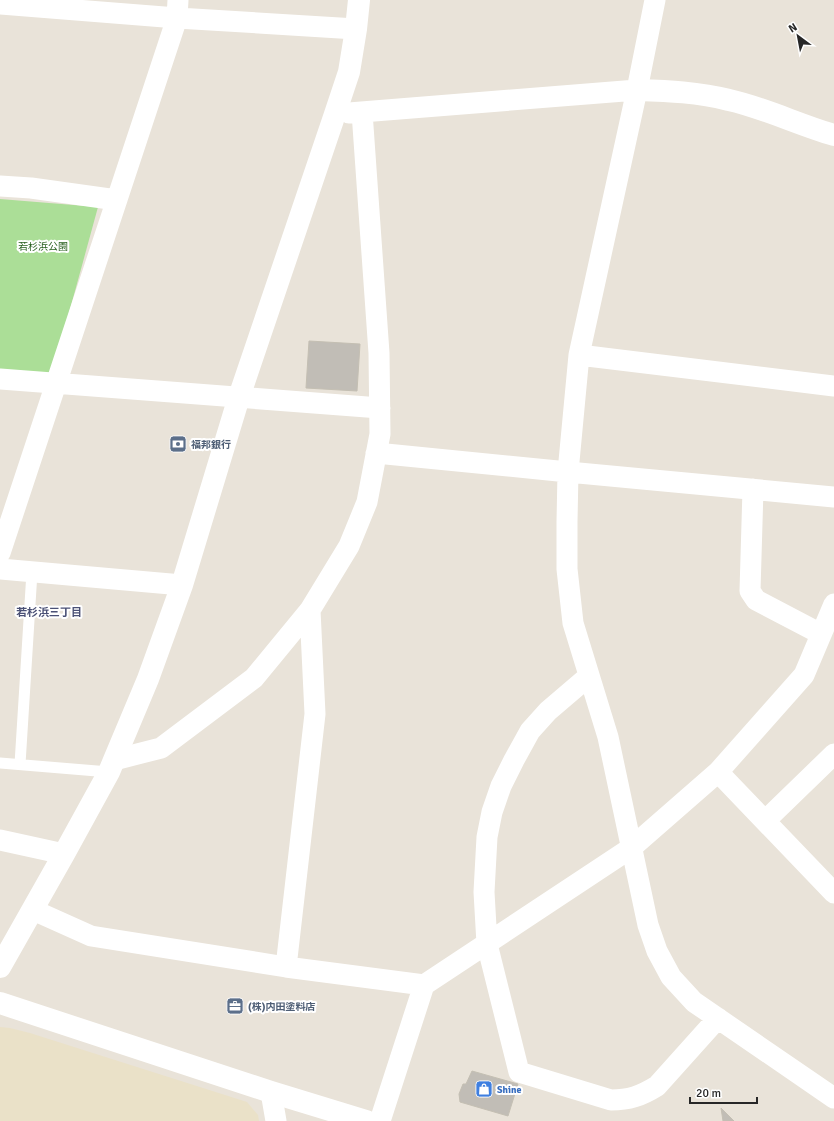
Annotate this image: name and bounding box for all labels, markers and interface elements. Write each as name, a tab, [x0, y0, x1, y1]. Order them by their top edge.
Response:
north arrow	[778, 16, 818, 56]
text: N	[786, 20, 800, 35]
park label: 若杉浜公園	[18, 241, 68, 253]
bank icon: 福邦銀行	[168, 434, 188, 454]
place label: 福邦銀行	[191, 439, 231, 451]
district label: 若杉浜三丁目	[16, 606, 82, 619]
office icon: (株)内田塗料店	[225, 996, 245, 1016]
place label: (株)内田塗料店	[248, 1001, 316, 1013]
shop icon: Shine	[474, 1079, 494, 1099]
scale bar	[690, 1079, 757, 1105]
place label: Shine	[497, 1084, 521, 1096]
text: 20 m	[696, 1086, 721, 1101]

